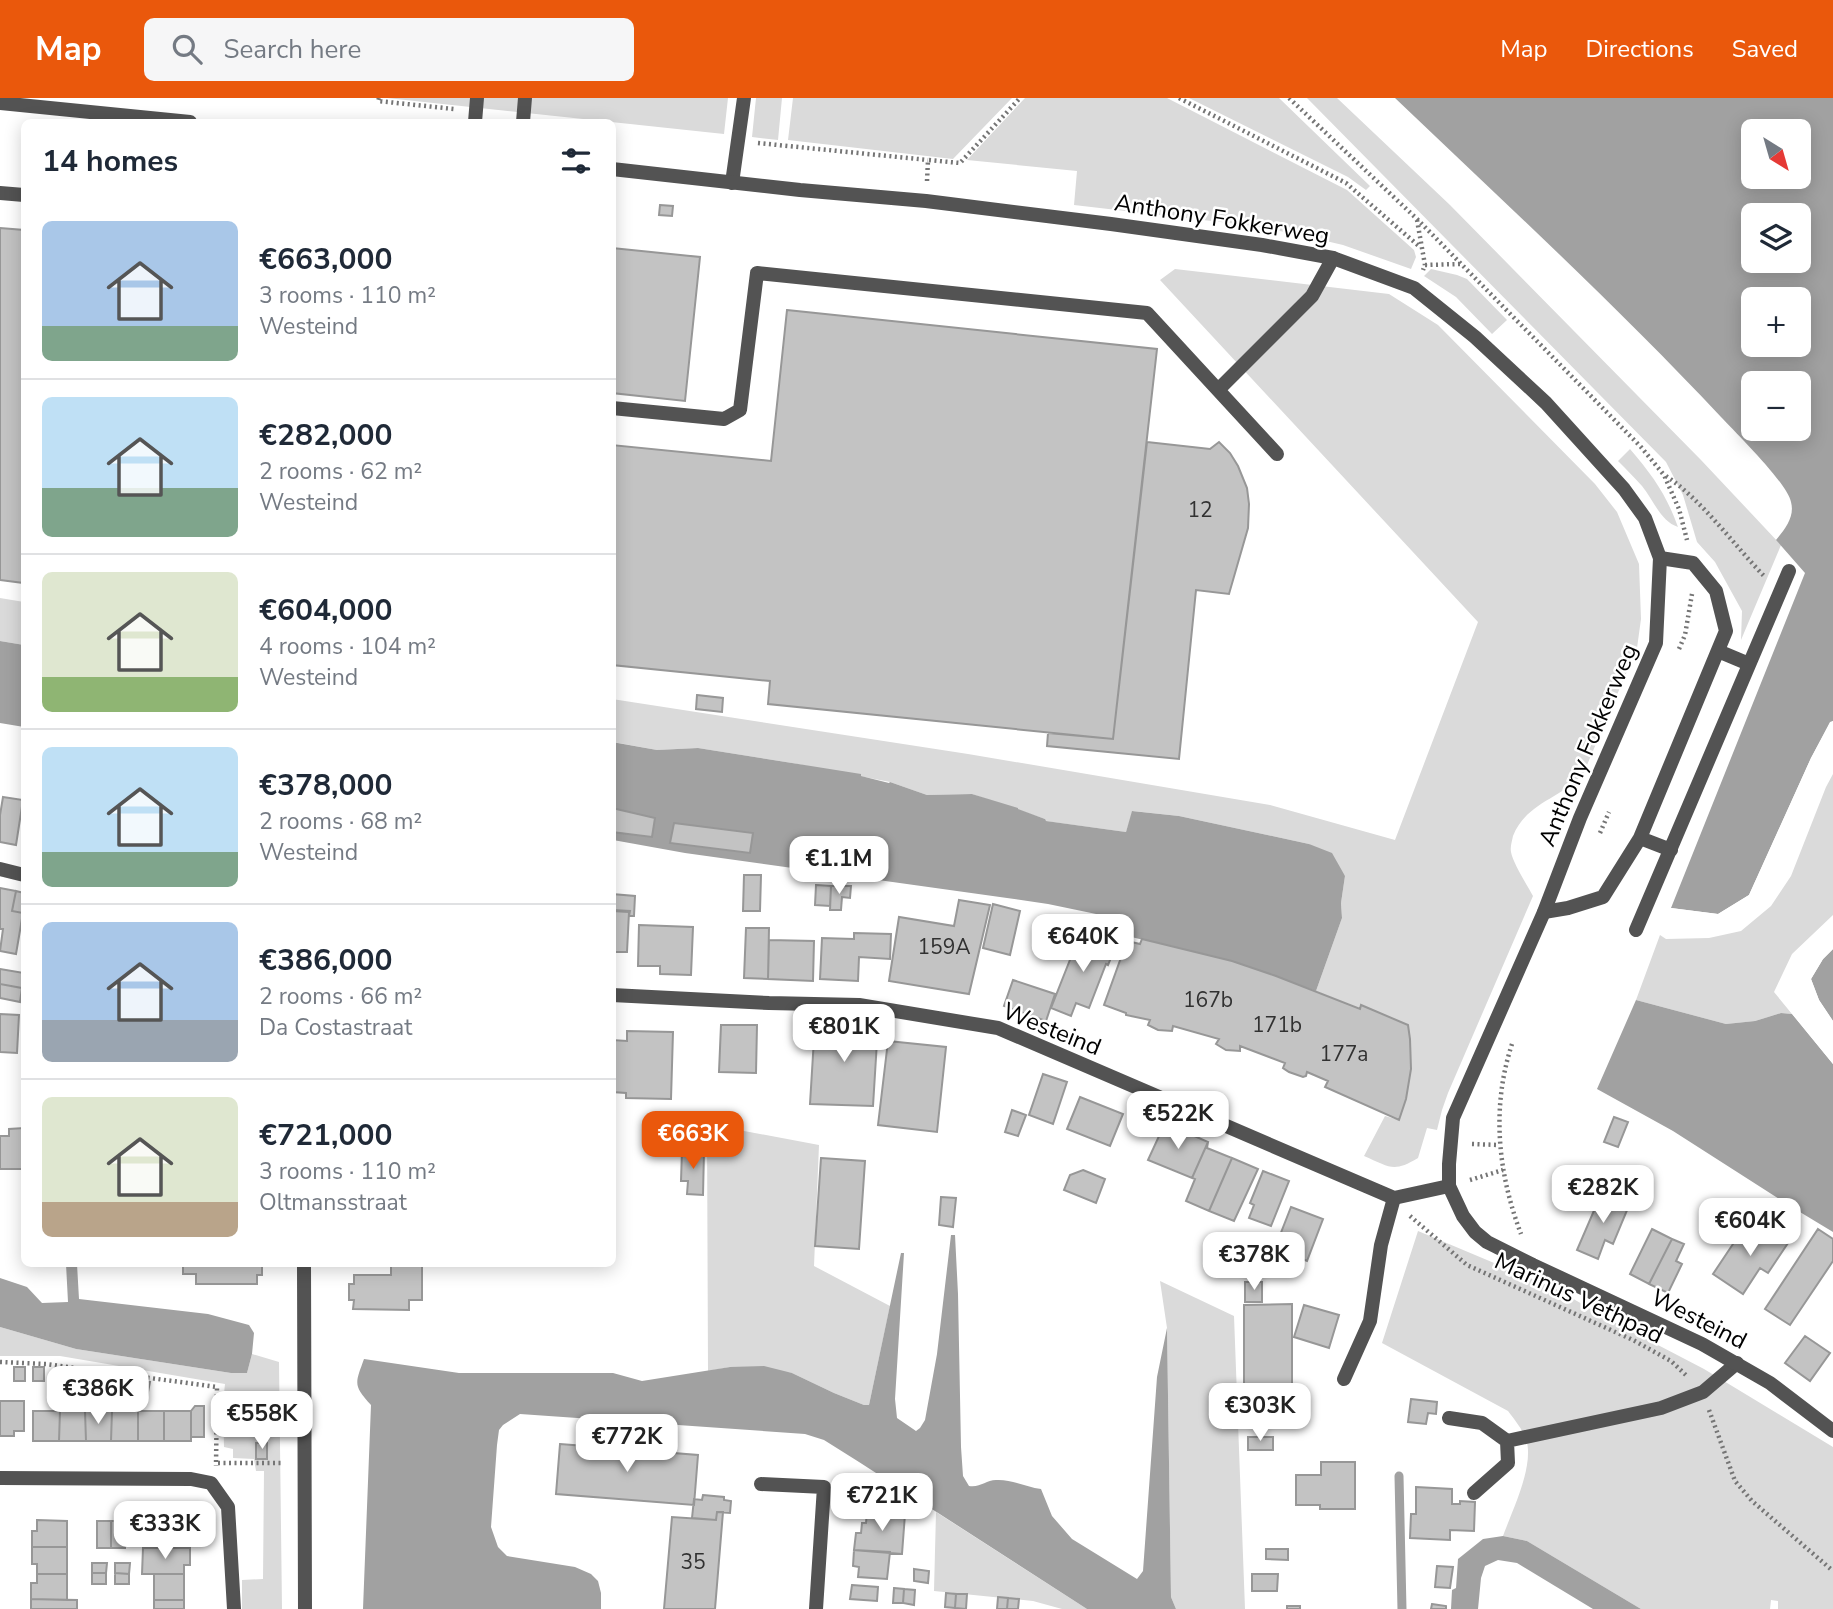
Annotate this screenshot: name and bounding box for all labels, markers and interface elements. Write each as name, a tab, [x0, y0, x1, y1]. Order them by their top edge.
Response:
search box	[144, 18, 634, 81]
text: Map	[35, 27, 102, 72]
icon: search	[168, 30, 206, 68]
text: Search here	[224, 32, 361, 67]
text: Map	[1500, 33, 1547, 65]
text: Directions	[1585, 33, 1694, 65]
text: Saved	[1732, 33, 1798, 65]
north arrow	[1741, 119, 1811, 189]
map controls	[1741, 119, 1811, 441]
text: 14 homes	[42, 141, 178, 182]
icon: filters	[557, 142, 595, 180]
street label: Anthony Fokkerweg	[1112, 186, 1332, 252]
button: layers	[1741, 203, 1811, 273]
text: €663,000	[259, 239, 392, 280]
icon: home	[98, 249, 182, 333]
text: 3 rooms · 110 m²	[259, 280, 436, 311]
button: +	[1741, 287, 1811, 357]
text: Westeind	[259, 311, 358, 342]
button: −	[1741, 371, 1811, 441]
text: €282,000	[259, 415, 392, 456]
icon: home	[98, 425, 182, 509]
text: 2 rooms · 62 m²	[259, 456, 422, 487]
text: Westeind	[259, 487, 358, 518]
house number: 12	[1187, 496, 1213, 524]
text: €604,000	[259, 590, 392, 631]
icon: home	[98, 600, 182, 684]
text: 4 rooms · 104 m²	[259, 631, 436, 662]
street label: Anthony Fokkerweg	[1531, 639, 1645, 851]
text: Westeind	[259, 662, 358, 693]
text: €378,000	[259, 765, 392, 806]
icon: home	[98, 775, 182, 859]
text: 2 rooms · 68 m²	[259, 806, 422, 837]
pin: €1.1M	[790, 836, 888, 896]
text: Westeind	[259, 837, 358, 868]
text: €1.1M	[805, 843, 873, 874]
pin: €640K	[1034, 914, 1132, 974]
text: €640K	[1048, 921, 1118, 952]
house number: 159A	[917, 933, 971, 961]
text: €386,000	[259, 940, 392, 981]
icon: home	[98, 950, 182, 1034]
text: 2 rooms · 66 m²	[259, 981, 422, 1012]
house number: 167b	[1183, 986, 1233, 1014]
street label: Westeind	[998, 995, 1106, 1063]
pin: €801K	[795, 1004, 893, 1064]
text: €801K	[809, 1011, 879, 1042]
house number: 171b	[1252, 1011, 1302, 1039]
text: Da Costastraat	[259, 1012, 412, 1043]
house number: 177a	[1320, 1040, 1368, 1068]
pin: €522K	[1129, 1091, 1227, 1151]
text: €522K	[1143, 1098, 1213, 1129]
pin: €663K	[644, 1112, 742, 1171]
text: €721,000	[259, 1115, 392, 1156]
text: €663K	[658, 1118, 728, 1149]
icon: home	[98, 1125, 182, 1209]
text: 3 rooms · 110 m²	[259, 1156, 436, 1187]
pin: €282K	[1554, 1166, 1652, 1225]
text: €282K	[1568, 1172, 1638, 1203]
text: Oltmansstraat	[259, 1187, 407, 1218]
pin: €604K	[1701, 1198, 1799, 1258]
text: €604K	[1715, 1205, 1785, 1236]
pin: €378K	[1205, 1232, 1303, 1292]
text: €378K	[1219, 1239, 1289, 1270]
street label: Marinus Vethpad	[1489, 1245, 1669, 1351]
street label: Westeind	[1646, 1281, 1752, 1357]
pin: €386K	[49, 1366, 147, 1426]
text: €386K	[63, 1373, 133, 1404]
pin: €303K	[1211, 1384, 1309, 1443]
text: €303K	[1225, 1390, 1295, 1421]
pin: €558K	[213, 1392, 311, 1451]
text: €558K	[227, 1398, 297, 1429]
pin: €772K	[578, 1414, 676, 1474]
text: €772K	[592, 1421, 662, 1452]
pin: €721K	[833, 1474, 931, 1533]
text: €721K	[847, 1480, 917, 1511]
pin: €333K	[116, 1502, 214, 1561]
text: €333K	[130, 1508, 200, 1539]
house number: 35	[680, 1548, 706, 1576]

